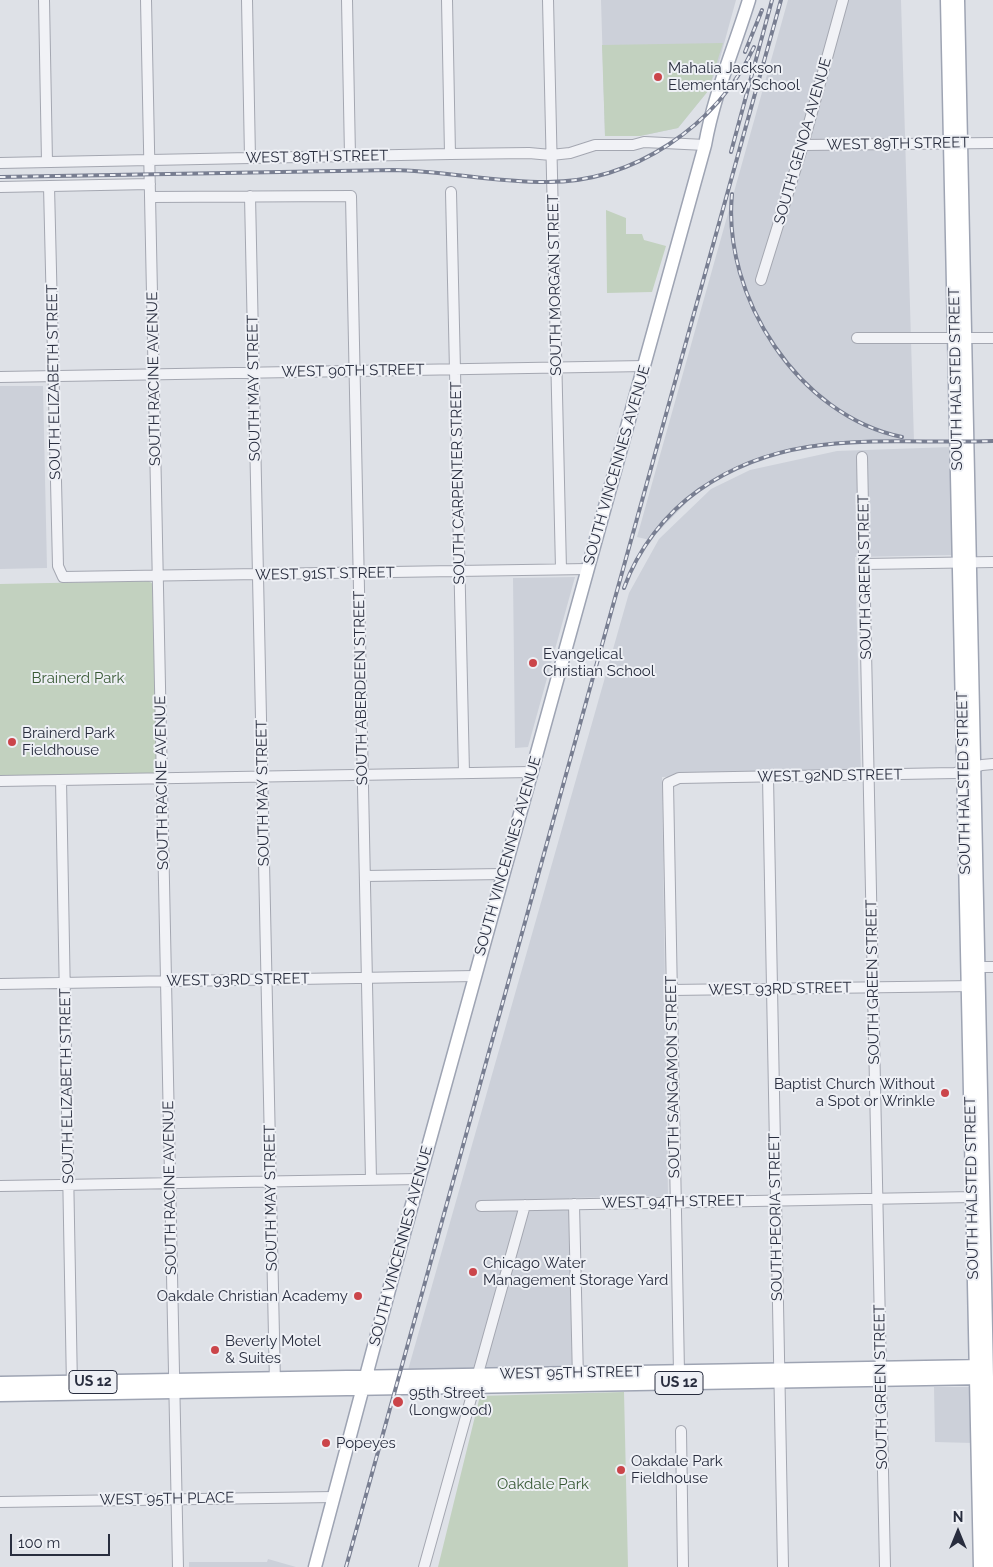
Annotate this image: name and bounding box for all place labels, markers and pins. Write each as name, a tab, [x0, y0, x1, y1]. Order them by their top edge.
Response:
place label: Mahalia Jackson Elementary School	[668, 59, 800, 94]
marker: Mahalia Jackson Elementary School	[652, 71, 664, 83]
place label: Evangelical Christian School	[543, 645, 655, 680]
marker: Evangelical Christian School	[527, 657, 539, 669]
place label: Brainerd Park Fieldhouse	[22, 724, 115, 759]
marker: Brainerd Park Fieldhouse	[6, 736, 18, 748]
place label: Baptist Church Without a Spot or Wrinkle	[774, 1075, 935, 1110]
marker: Baptist Church Without a Spot or Wrinkle	[939, 1087, 951, 1099]
place label: Chicago Water Management Storage Yard	[483, 1254, 668, 1289]
marker: Chicago Water Management Storage Yard	[467, 1266, 479, 1278]
place label: Oakdale Christian Academy	[157, 1287, 348, 1305]
marker: Oakdale Christian Academy	[352, 1290, 364, 1302]
place label: Beverly Motel & Suites	[225, 1332, 321, 1367]
marker: Beverly Motel & Suites	[209, 1344, 221, 1356]
place label: 95th Street (Longwood)	[409, 1384, 492, 1419]
marker: 95th Street (Longwood)	[391, 1395, 405, 1409]
place label: Popeyes	[336, 1434, 396, 1452]
marker: Popeyes	[320, 1437, 332, 1449]
place label: Oakdale Park Fieldhouse	[631, 1452, 723, 1487]
marker: Oakdale Park Fieldhouse	[615, 1464, 627, 1476]

